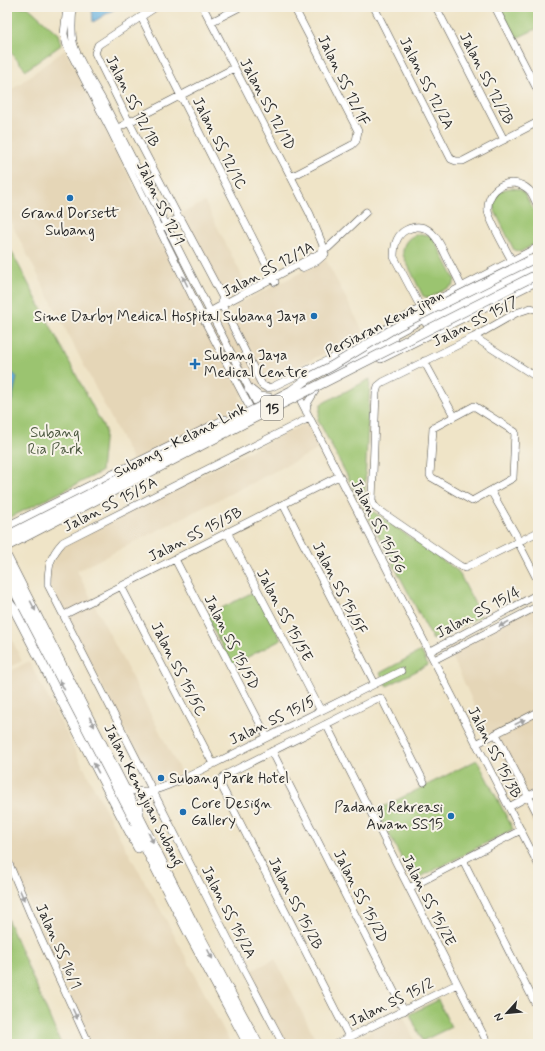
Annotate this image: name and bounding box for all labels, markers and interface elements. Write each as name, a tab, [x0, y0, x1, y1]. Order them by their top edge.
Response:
street label: Jalan SS 12/2B	[454, 29, 518, 128]
street label: Jalan SS 12/1F	[312, 32, 374, 129]
street label: Jalan SS 12/2A	[394, 34, 458, 133]
street label: Jalan SS 12/1B	[100, 52, 164, 151]
street label: Jalan SS 12/1D	[234, 55, 300, 154]
street label: Jalan SS 12/1C	[187, 94, 251, 194]
street label: Jalan SS 12/1	[131, 158, 189, 249]
marker: Grand Dorsett Subang	[65, 193, 75, 203]
place label: Grand Dorsett Subang	[21, 204, 120, 241]
street label: Jalan SS 12/1A	[219, 237, 318, 302]
one-way arrow	[182, 276, 188, 287]
street label: Persiaran Kewajipan	[322, 285, 447, 362]
street label: Jalan SS 15/7	[429, 292, 522, 352]
place label: Sime Darby Medical Hospital Subang Jaya	[34, 307, 306, 327]
marker: Sime Darby Medical Hospital Subang Jaya	[309, 311, 319, 321]
place label: Subang Jaya Medical Centre	[204, 346, 308, 383]
marker: Subang Jaya Medical Centre	[189, 358, 201, 370]
road number: 15	[261, 396, 283, 420]
street label: Subang - Kelana Link	[111, 399, 250, 483]
park label: Subang Ria Park	[27, 423, 83, 460]
street label: Jalan SS 15/5A	[60, 473, 161, 537]
street label: Jalan SS 15/5G	[346, 476, 411, 577]
street label: Jalan SS 15/5B	[145, 503, 246, 567]
street label: Jalan SS 15/5F	[307, 539, 371, 638]
street label: Jalan SS 15/5E	[251, 566, 317, 665]
street label: Jalan SS 15/4	[433, 582, 525, 644]
street label: Jalan SS 15/5D	[199, 592, 264, 693]
one-way arrow	[30, 600, 36, 612]
street label: Jalan SS 15/5C	[146, 619, 211, 721]
one-way arrow	[498, 621, 510, 628]
one-way arrow	[59, 679, 66, 691]
street label: Jalan SS 15/5	[226, 691, 319, 750]
street label: Jalan SS 15/3B	[462, 703, 526, 802]
one-way arrow	[89, 716, 95, 728]
one-way arrow	[514, 719, 525, 725]
street label: Jalan Kemajuan Subang	[98, 721, 188, 871]
one-way arrow	[92, 762, 99, 773]
place label: Subang Park Hotel	[169, 769, 289, 789]
marker: Subang Park Hotel	[156, 773, 166, 783]
place label: Core Design Gallery	[191, 794, 273, 831]
place label: Padang Rekreasi Awam SS15	[334, 798, 443, 835]
marker: Core Design Gallery	[178, 807, 188, 817]
marker: Padang Rekreasi Awam SS15	[446, 811, 456, 821]
one-way arrow	[148, 832, 154, 843]
street label: Jalan SS 15/2D	[328, 846, 392, 946]
street label: Jalan SS 15/2E	[396, 851, 460, 950]
street label: Jalan SS 15/2B	[263, 854, 327, 953]
street label: Jalan SS 15/2A	[196, 863, 260, 962]
one-way arrow	[19, 889, 25, 900]
street label: Jalan SS 16/1	[30, 901, 86, 992]
one-way arrow	[206, 948, 213, 959]
street label: Jalan SS 15/2	[346, 974, 437, 1032]
north arrow	[487, 993, 527, 1033]
one-way arrow	[72, 1008, 78, 1019]
text: N	[491, 1011, 507, 1024]

